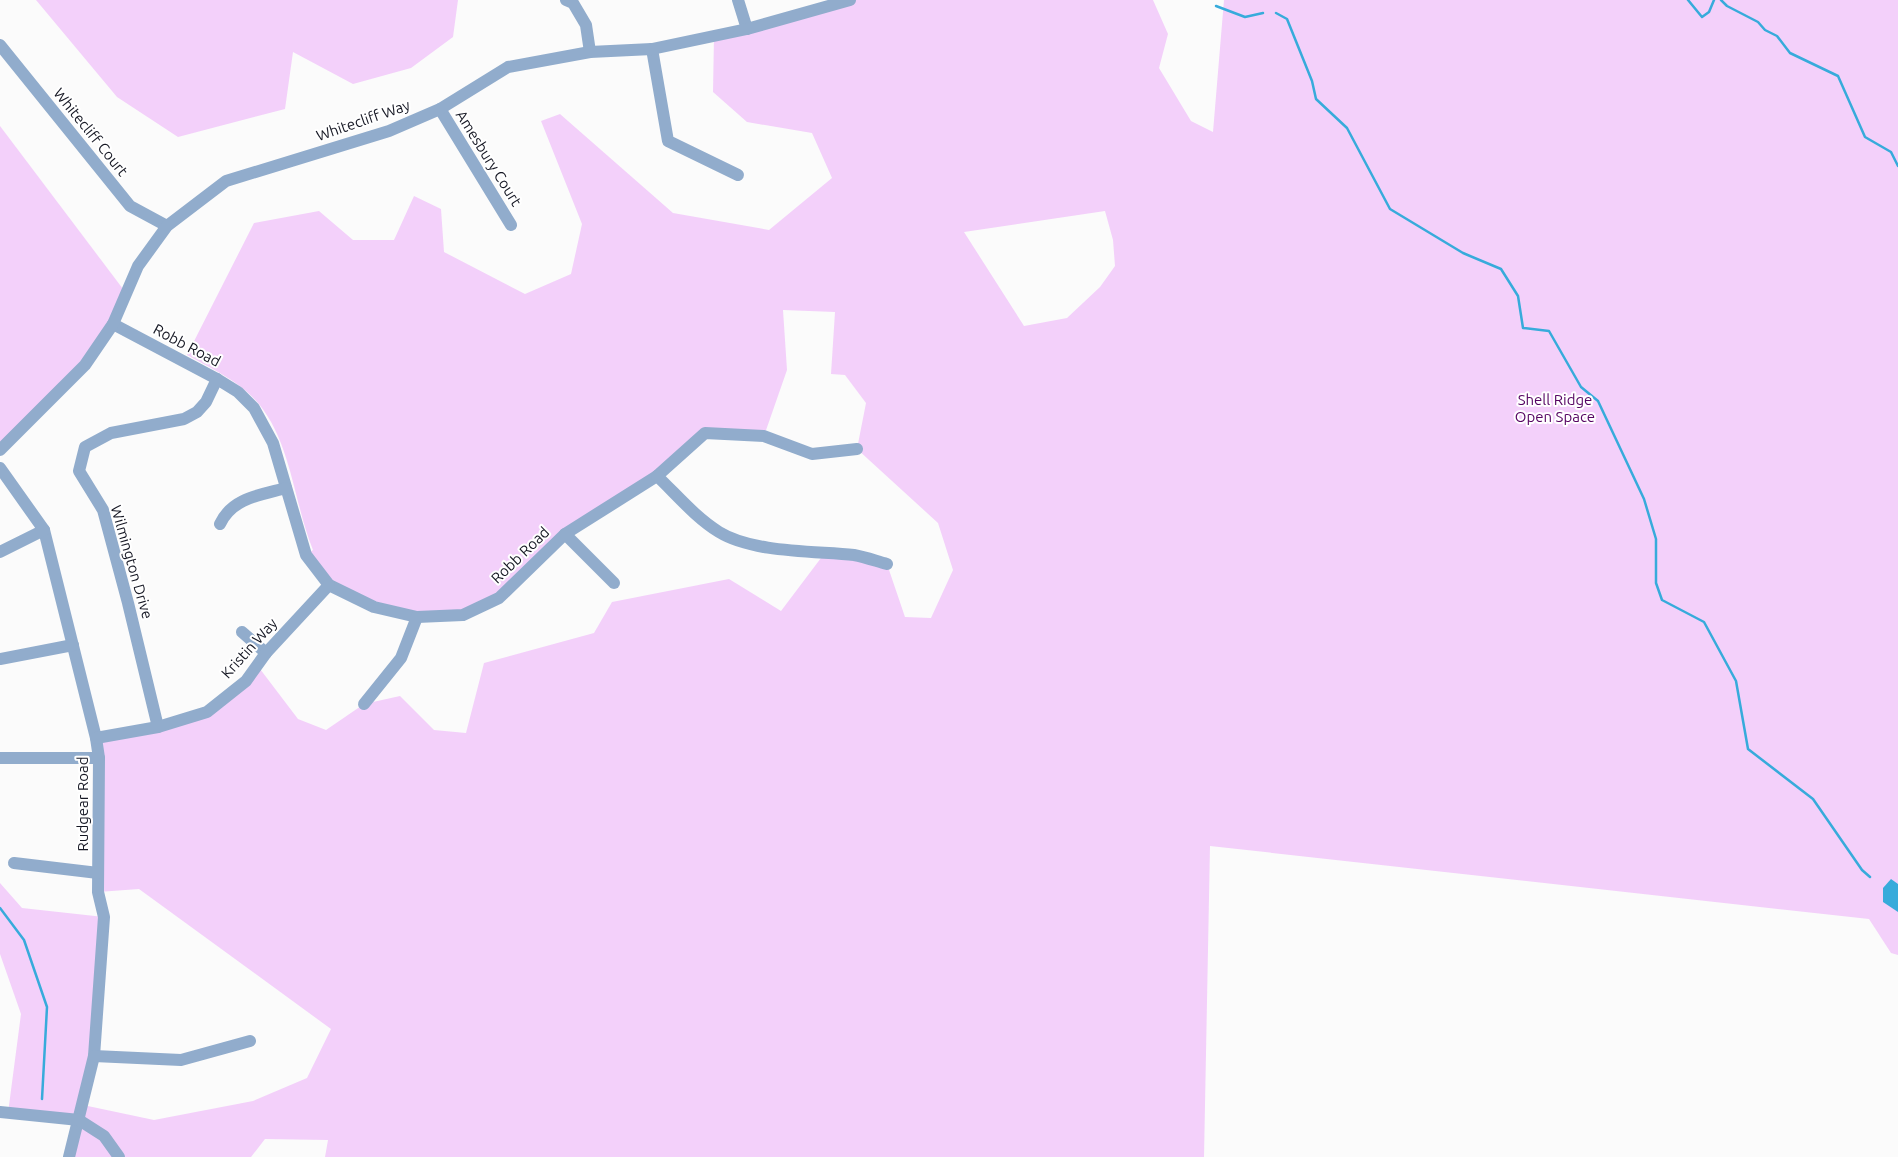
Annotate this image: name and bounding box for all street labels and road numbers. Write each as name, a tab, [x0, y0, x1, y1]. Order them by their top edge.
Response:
street label: Whitecliff Court	[50, 85, 132, 179]
street label: Whitecliff Way	[314, 96, 412, 144]
street label: Amesbury Court	[453, 107, 525, 209]
street label: Robb Road	[150, 320, 224, 370]
street label: Wilmington Drive	[108, 503, 156, 621]
street label: Robb Road	[488, 523, 552, 587]
street label: Kristin Way	[218, 614, 280, 682]
street label: Rudgear Road	[74, 757, 91, 852]

